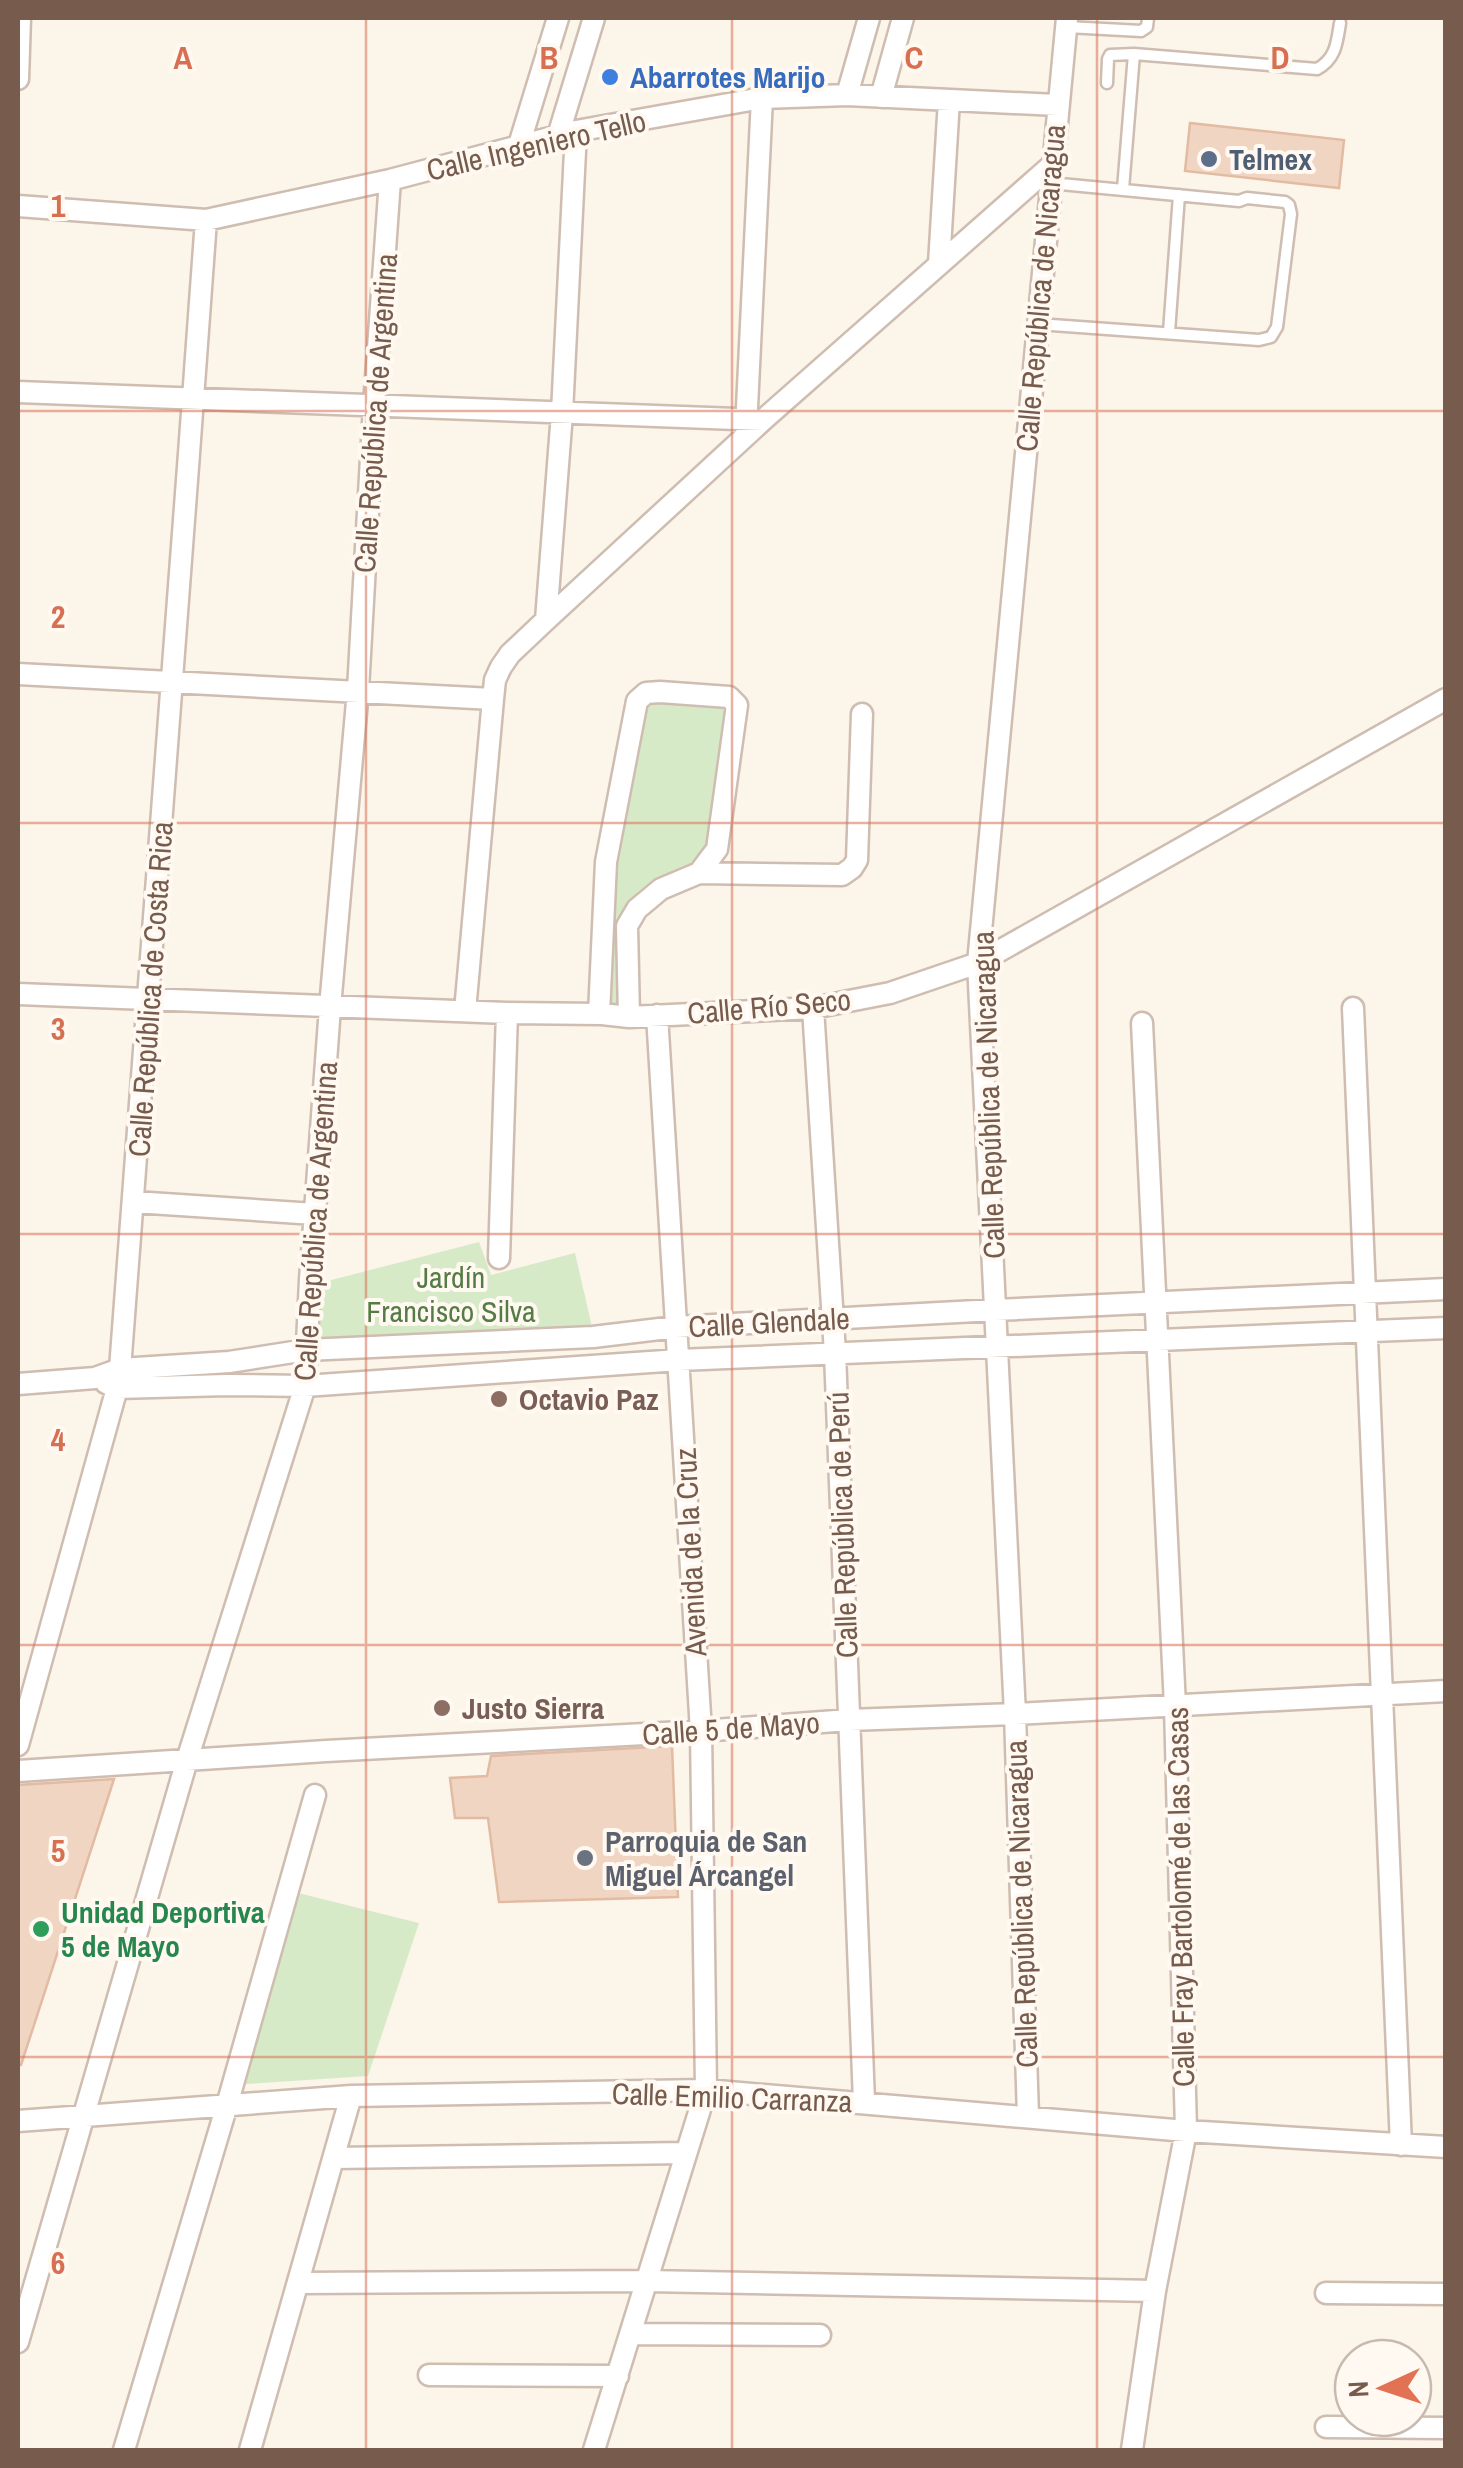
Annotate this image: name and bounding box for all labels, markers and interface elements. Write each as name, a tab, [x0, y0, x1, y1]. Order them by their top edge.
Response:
text: A	[174, 36, 193, 79]
text: B	[540, 36, 558, 79]
text: C	[905, 36, 923, 79]
text: D	[1271, 36, 1289, 79]
place label: Abarrotes Marijo	[630, 57, 825, 97]
marker: Abarrotes Marijo	[599, 66, 621, 88]
street label: Calle Ingeniero Tello	[422, 100, 650, 190]
street label: Calle República de Nicaragua	[1006, 122, 1074, 453]
place label: Telmex	[1229, 139, 1312, 179]
marker: Telmex	[1198, 148, 1220, 170]
text: 1	[51, 184, 66, 227]
street label: Calle República de Argentina	[344, 252, 406, 574]
text: 2	[51, 595, 65, 638]
street label: Calle República de Costa Rica	[118, 820, 182, 1158]
street label: Calle República de Nicaragua	[962, 930, 1014, 1260]
street label: Calle Río Seco	[686, 979, 852, 1033]
text: 3	[51, 1007, 65, 1050]
street label: Calle República de Argentina	[284, 1060, 346, 1382]
park label: Jardín Francisco Silva	[366, 1257, 536, 1331]
street label: Calle Glendale	[687, 1298, 851, 1346]
place label: Octavio Paz	[519, 1379, 658, 1419]
marker: Octavio Paz	[488, 1388, 510, 1410]
street label: Calle República de Perú	[817, 1391, 867, 1659]
text: 4	[51, 1418, 66, 1461]
street label: Avenida de la Cruz	[665, 1447, 715, 1658]
place label: Justo Sierra	[462, 1688, 605, 1728]
marker: Justo Sierra	[431, 1697, 453, 1719]
street label: Calle 5 de Mayo	[641, 1702, 821, 1754]
street label: Calle Fray Bartolomé de las Casas	[1157, 1707, 1203, 2087]
street label: Calle República de Nicaragua	[995, 1739, 1047, 2069]
place label: Parroquia de San Miguel Árcangel	[605, 1821, 807, 1895]
text: 5	[51, 1829, 65, 1872]
marker: Parroquia de San Miguel Árcangel	[574, 1847, 596, 1869]
place label: Unidad Deportiva 5 de Mayo	[61, 1892, 265, 1966]
marker: Unidad Deportiva 5 de Mayo	[30, 1918, 52, 1940]
street label: Calle Emilio Carranza	[611, 2073, 853, 2121]
text: 6	[51, 2241, 65, 2284]
north arrow	[1333, 2338, 1433, 2438]
text: N	[1339, 2380, 1377, 2399]

